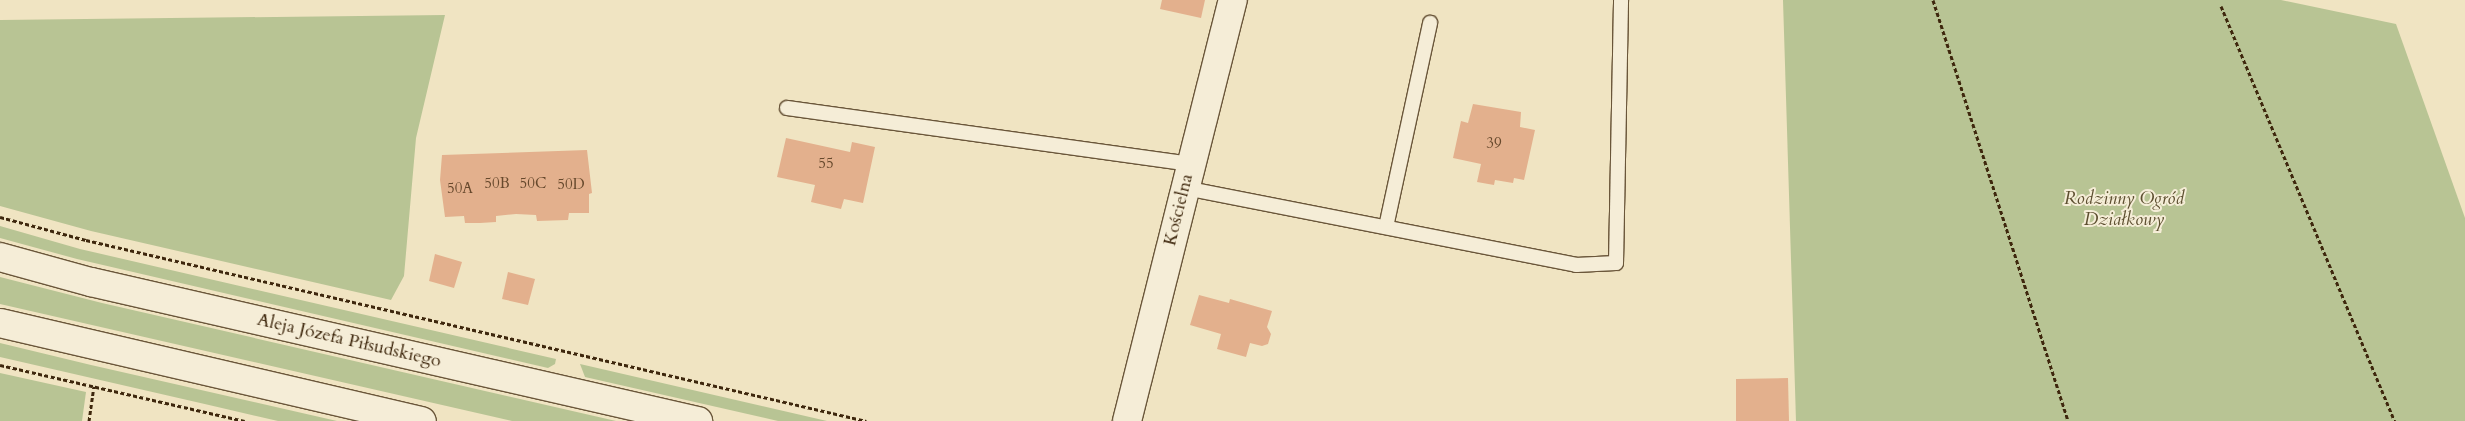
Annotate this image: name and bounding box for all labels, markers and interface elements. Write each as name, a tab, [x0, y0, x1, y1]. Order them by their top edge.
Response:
house number: 39	[1486, 135, 1502, 153]
house number: 55	[818, 155, 834, 173]
street label: Kościelna	[1160, 172, 1198, 248]
house number: 50B	[484, 175, 510, 193]
house number: 50C	[520, 175, 546, 193]
house number: 50D	[557, 176, 585, 194]
house number: 50A	[447, 180, 473, 198]
park label: Rodzinny Ogród Działkowy	[2064, 189, 2184, 232]
street label: Aleja Józefa Piłsudskiego	[255, 309, 443, 373]

